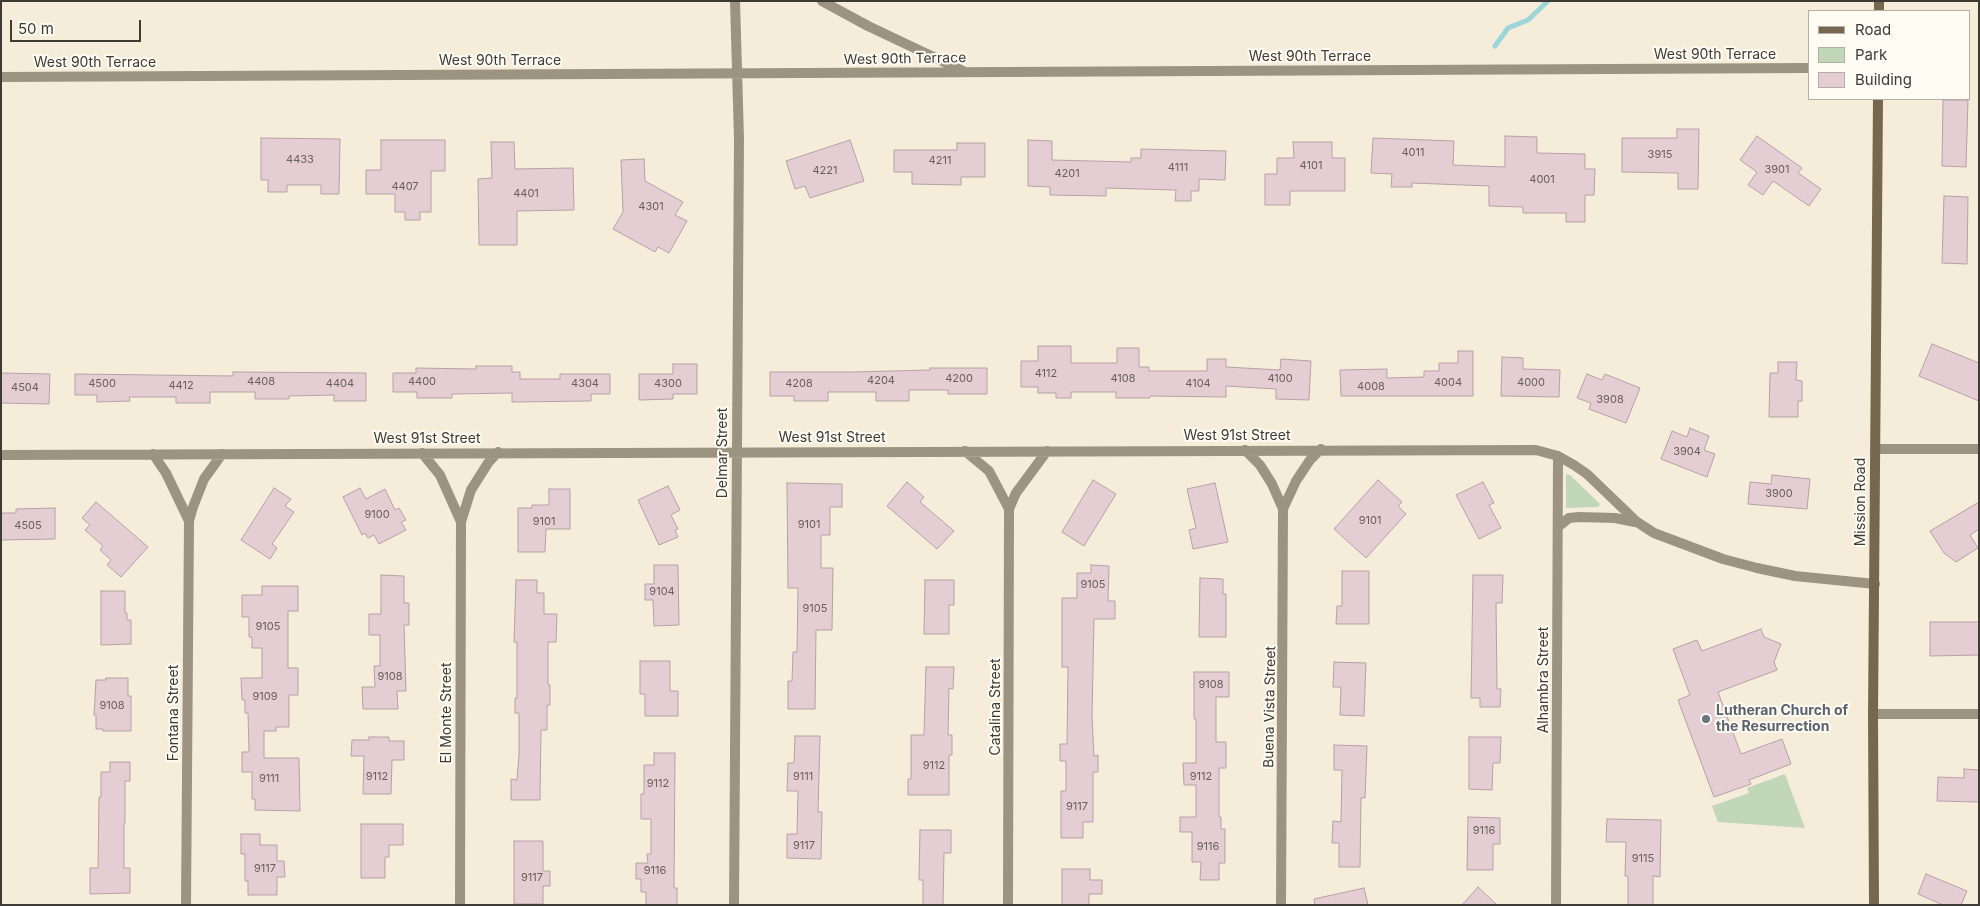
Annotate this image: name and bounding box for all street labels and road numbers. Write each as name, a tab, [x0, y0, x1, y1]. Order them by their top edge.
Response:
street label: West 90th Terrace	[1654, 47, 1776, 63]
street label: West 90th Terrace	[1249, 49, 1371, 65]
street label: West 90th Terrace	[844, 50, 966, 68]
street label: West 90th Terrace	[439, 53, 561, 69]
street label: West 90th Terrace	[34, 55, 156, 71]
street label: Delmar Street	[715, 408, 731, 498]
street label: West 91st Street	[1184, 428, 1290, 444]
street label: West 91st Street	[779, 430, 885, 446]
street label: West 91st Street	[374, 431, 480, 447]
street label: Mission Road	[1853, 458, 1869, 546]
street label: Alhambra Street	[1536, 627, 1552, 733]
street label: Buena Vista Street	[1261, 646, 1279, 768]
street label: Catalina Street	[988, 659, 1004, 755]
street label: El Monte Street	[439, 662, 455, 764]
street label: Fontana Street	[166, 665, 182, 761]

